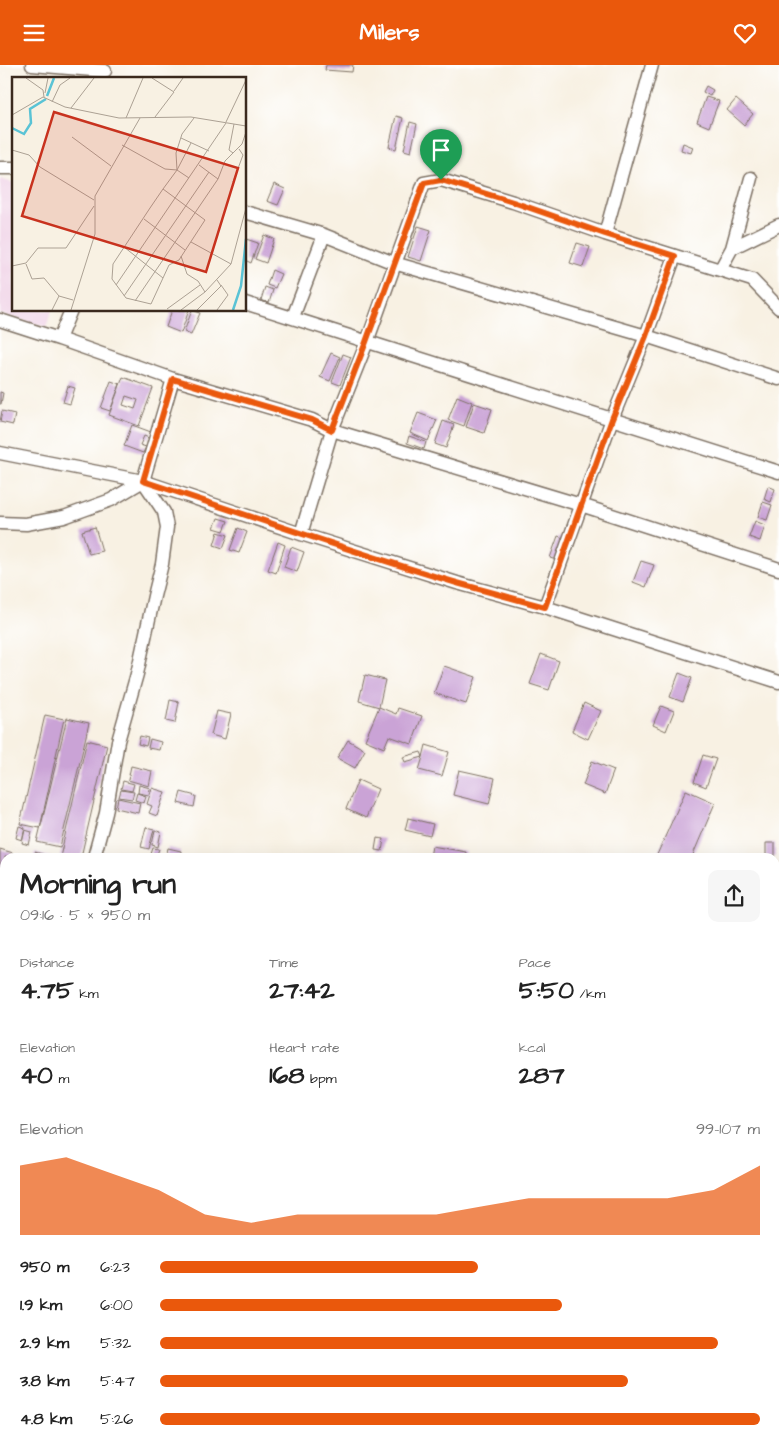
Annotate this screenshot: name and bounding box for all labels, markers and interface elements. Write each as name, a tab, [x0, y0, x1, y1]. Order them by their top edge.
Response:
text: Milers	[359, 17, 420, 48]
icon: menu	[20, 19, 48, 47]
icon: heart	[731, 19, 759, 47]
inset map	[12, 77, 246, 311]
pin	[420, 129, 462, 180]
icon: arrive	[427, 136, 455, 164]
text: Morning run	[20, 865, 176, 904]
button: share	[708, 870, 760, 922]
text: 09:16 · 5 × 950 m	[20, 904, 150, 926]
text: Distance	[20, 953, 74, 973]
text: Time	[269, 953, 299, 973]
text: Pace	[519, 953, 551, 973]
text: 4.75	[20, 973, 74, 1008]
text: 27:42	[269, 973, 335, 1008]
text: 5:50	[519, 973, 574, 1008]
text: km	[74, 984, 99, 1004]
text: /km	[574, 984, 606, 1004]
text: Elevation	[20, 1038, 75, 1058]
text: Heart rate	[269, 1038, 340, 1058]
text: kcal	[519, 1038, 545, 1058]
text: 40	[20, 1058, 53, 1093]
text: 168	[269, 1058, 304, 1093]
text: 287	[519, 1058, 565, 1093]
text: m	[53, 1069, 69, 1089]
text: bpm	[304, 1069, 337, 1089]
text: Elevation	[20, 1118, 83, 1140]
text: 99–107 m	[696, 1118, 760, 1140]
text: 950 m	[20, 1256, 69, 1278]
text: 6:23	[100, 1256, 130, 1278]
text: 1.9 km	[20, 1294, 62, 1316]
text: 6:00	[100, 1294, 133, 1316]
text: 2.9 km	[20, 1332, 69, 1354]
text: 5:32	[100, 1332, 131, 1354]
text: 3.8 km	[20, 1370, 69, 1392]
text: 5:47	[100, 1370, 135, 1392]
text: 4.8 km	[20, 1408, 72, 1430]
text: 5:26	[100, 1408, 133, 1430]

